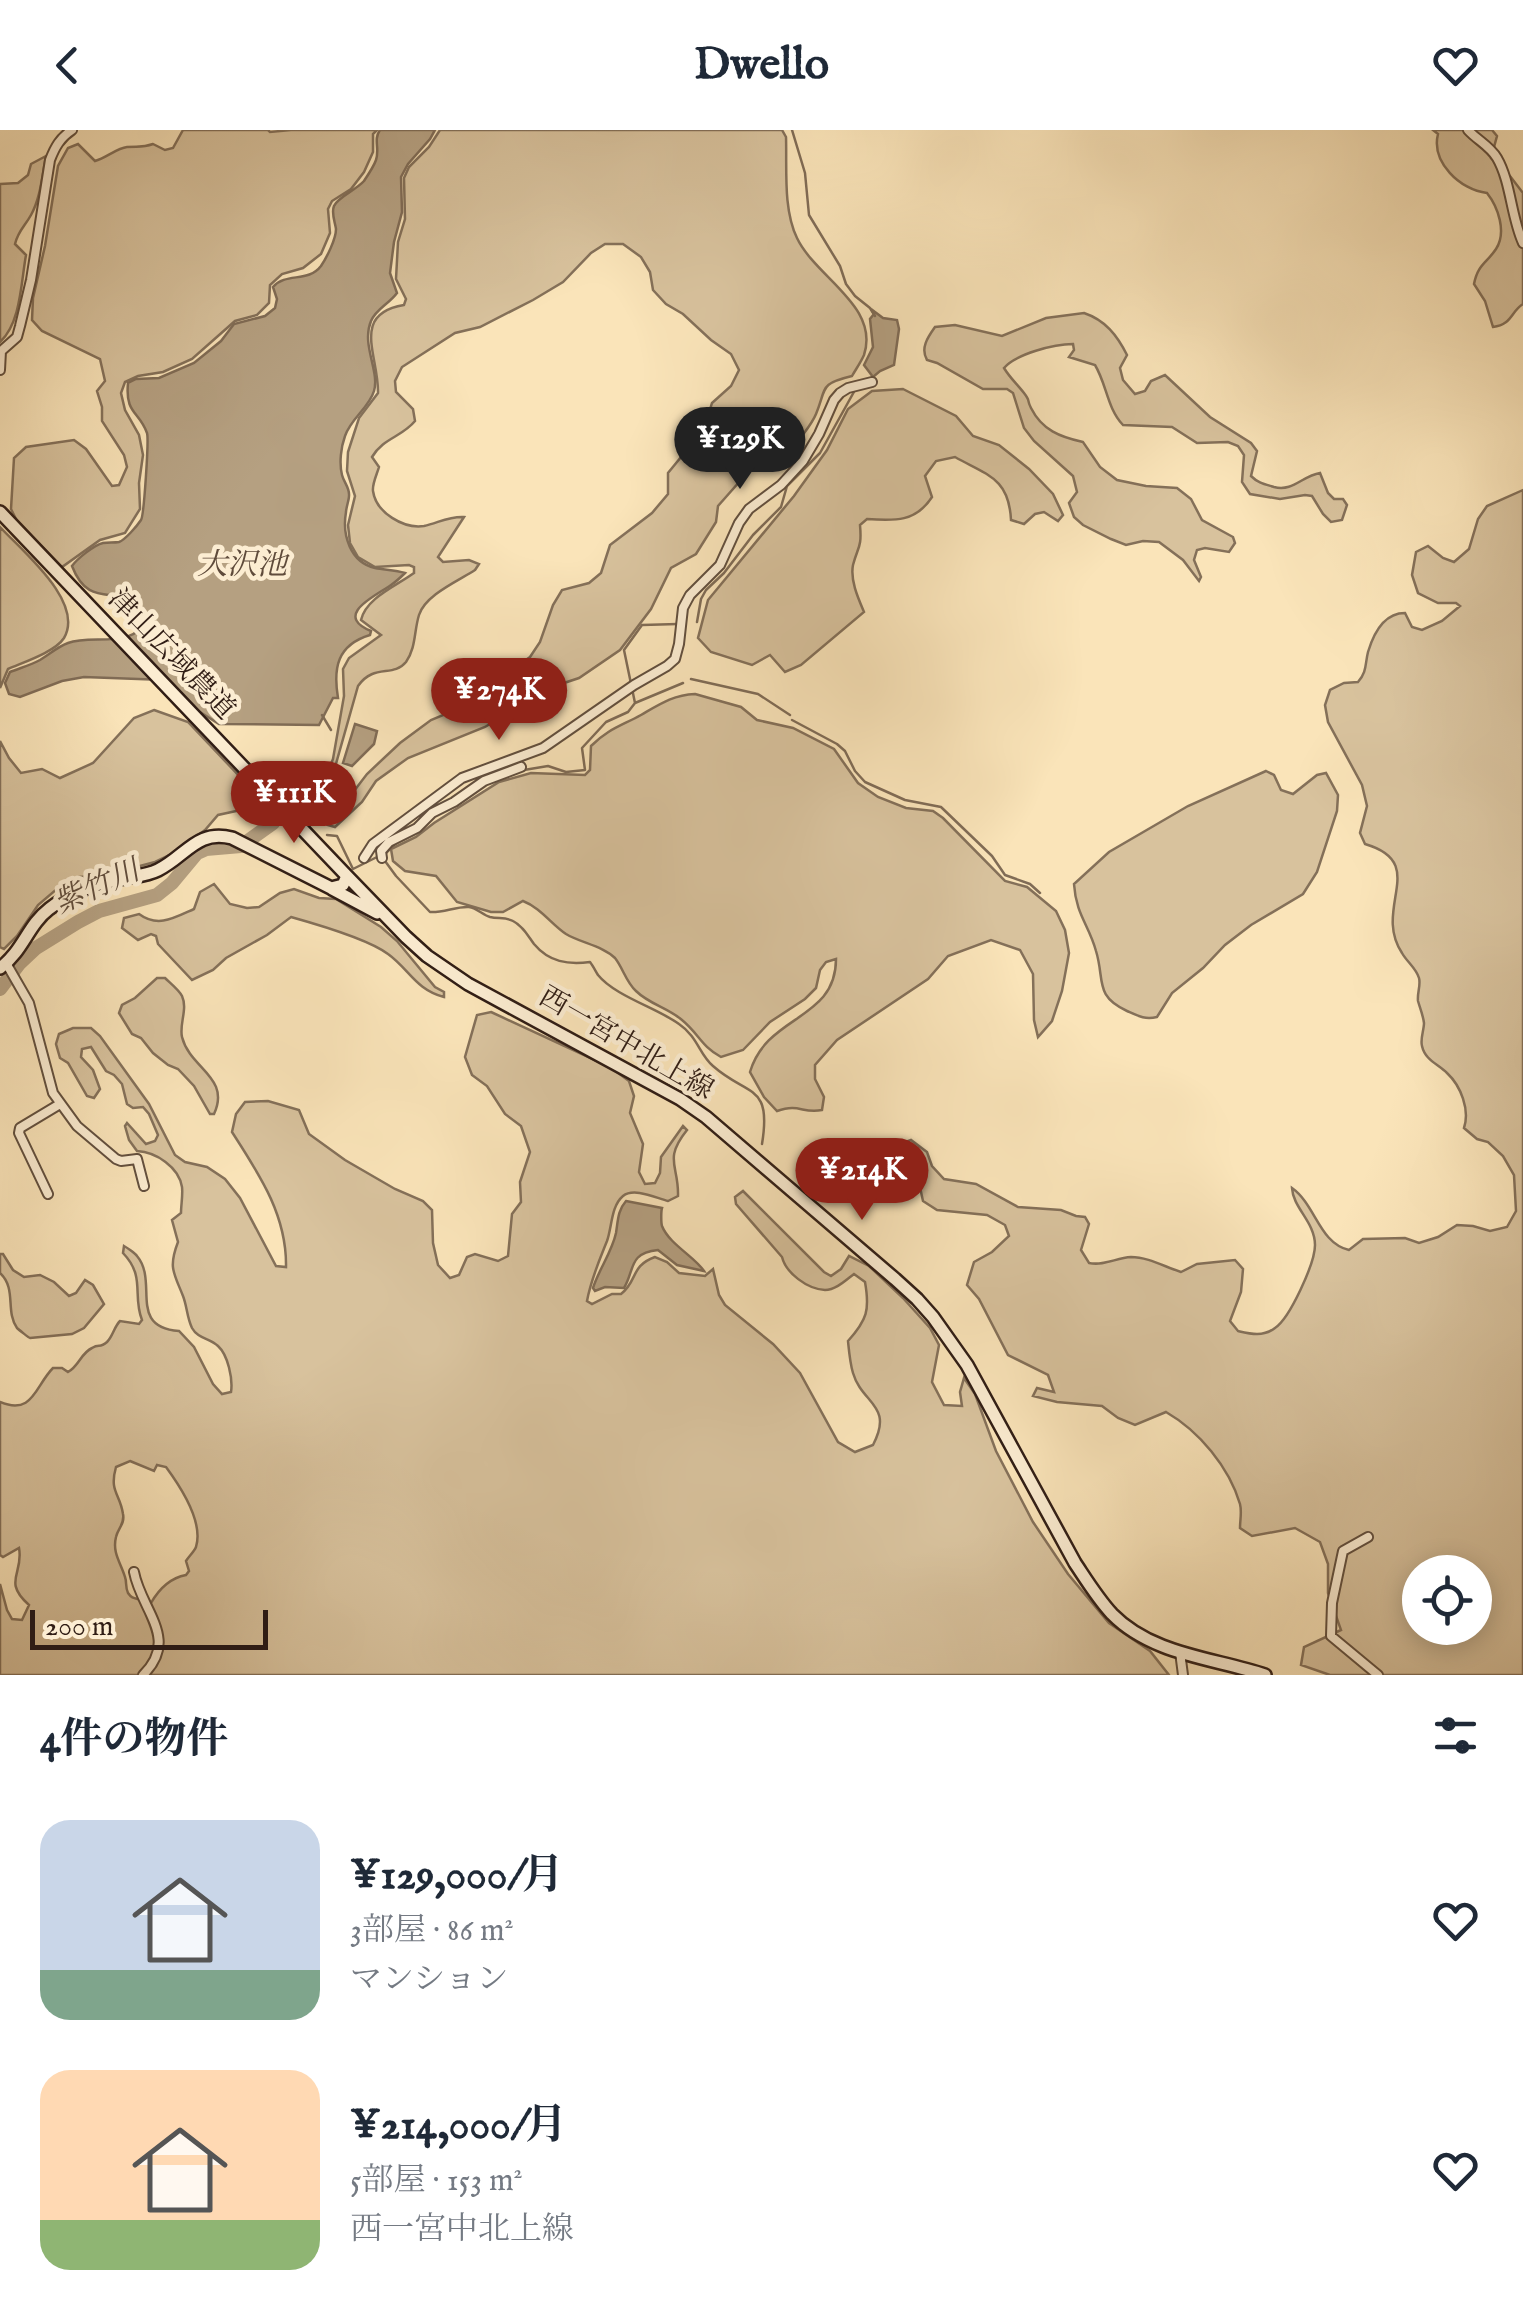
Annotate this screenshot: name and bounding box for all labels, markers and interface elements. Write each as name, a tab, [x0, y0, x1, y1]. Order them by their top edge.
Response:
text: Dwello	[694, 37, 829, 94]
icon: back	[40, 38, 95, 93]
icon: heart	[1428, 38, 1483, 93]
pin: ¥129K	[670, 407, 810, 492]
text: ¥129K	[696, 419, 784, 460]
water label: 大沢池	[197, 547, 290, 585]
street label: 津山広域農道	[100, 582, 242, 728]
pin: ¥274K	[429, 658, 569, 743]
text: ¥274K	[453, 670, 545, 711]
pin: ¥111K	[224, 761, 364, 846]
text: ¥111K	[253, 773, 335, 814]
water label: 紫竹川	[48, 851, 149, 924]
street label: 西一宮中北上線	[532, 980, 720, 1108]
pin: ¥214K	[792, 1138, 932, 1223]
text: ¥214K	[817, 1150, 907, 1191]
map controls	[1402, 1555, 1492, 1645]
button: locate	[1402, 1555, 1492, 1645]
scale bar	[30, 1605, 268, 1650]
text: 200 m	[45, 1610, 113, 1645]
icon: filters	[1428, 1708, 1483, 1763]
text: 4件の物件	[40, 1714, 229, 1767]
text: ¥129,000/月	[350, 1850, 564, 1903]
icon: home	[120, 1860, 240, 1980]
icon: heart	[1428, 1893, 1483, 1948]
text: 3部屋 · 86 m²	[350, 1911, 514, 1952]
text: マンション	[350, 1960, 509, 2001]
text: ¥214,000/月	[350, 2100, 567, 2153]
icon: home	[120, 2110, 240, 2230]
icon: heart	[1428, 2143, 1483, 2198]
text: 5部屋 · 153 m²	[350, 2161, 523, 2202]
text: 西一宮中北上線	[350, 2210, 574, 2251]

